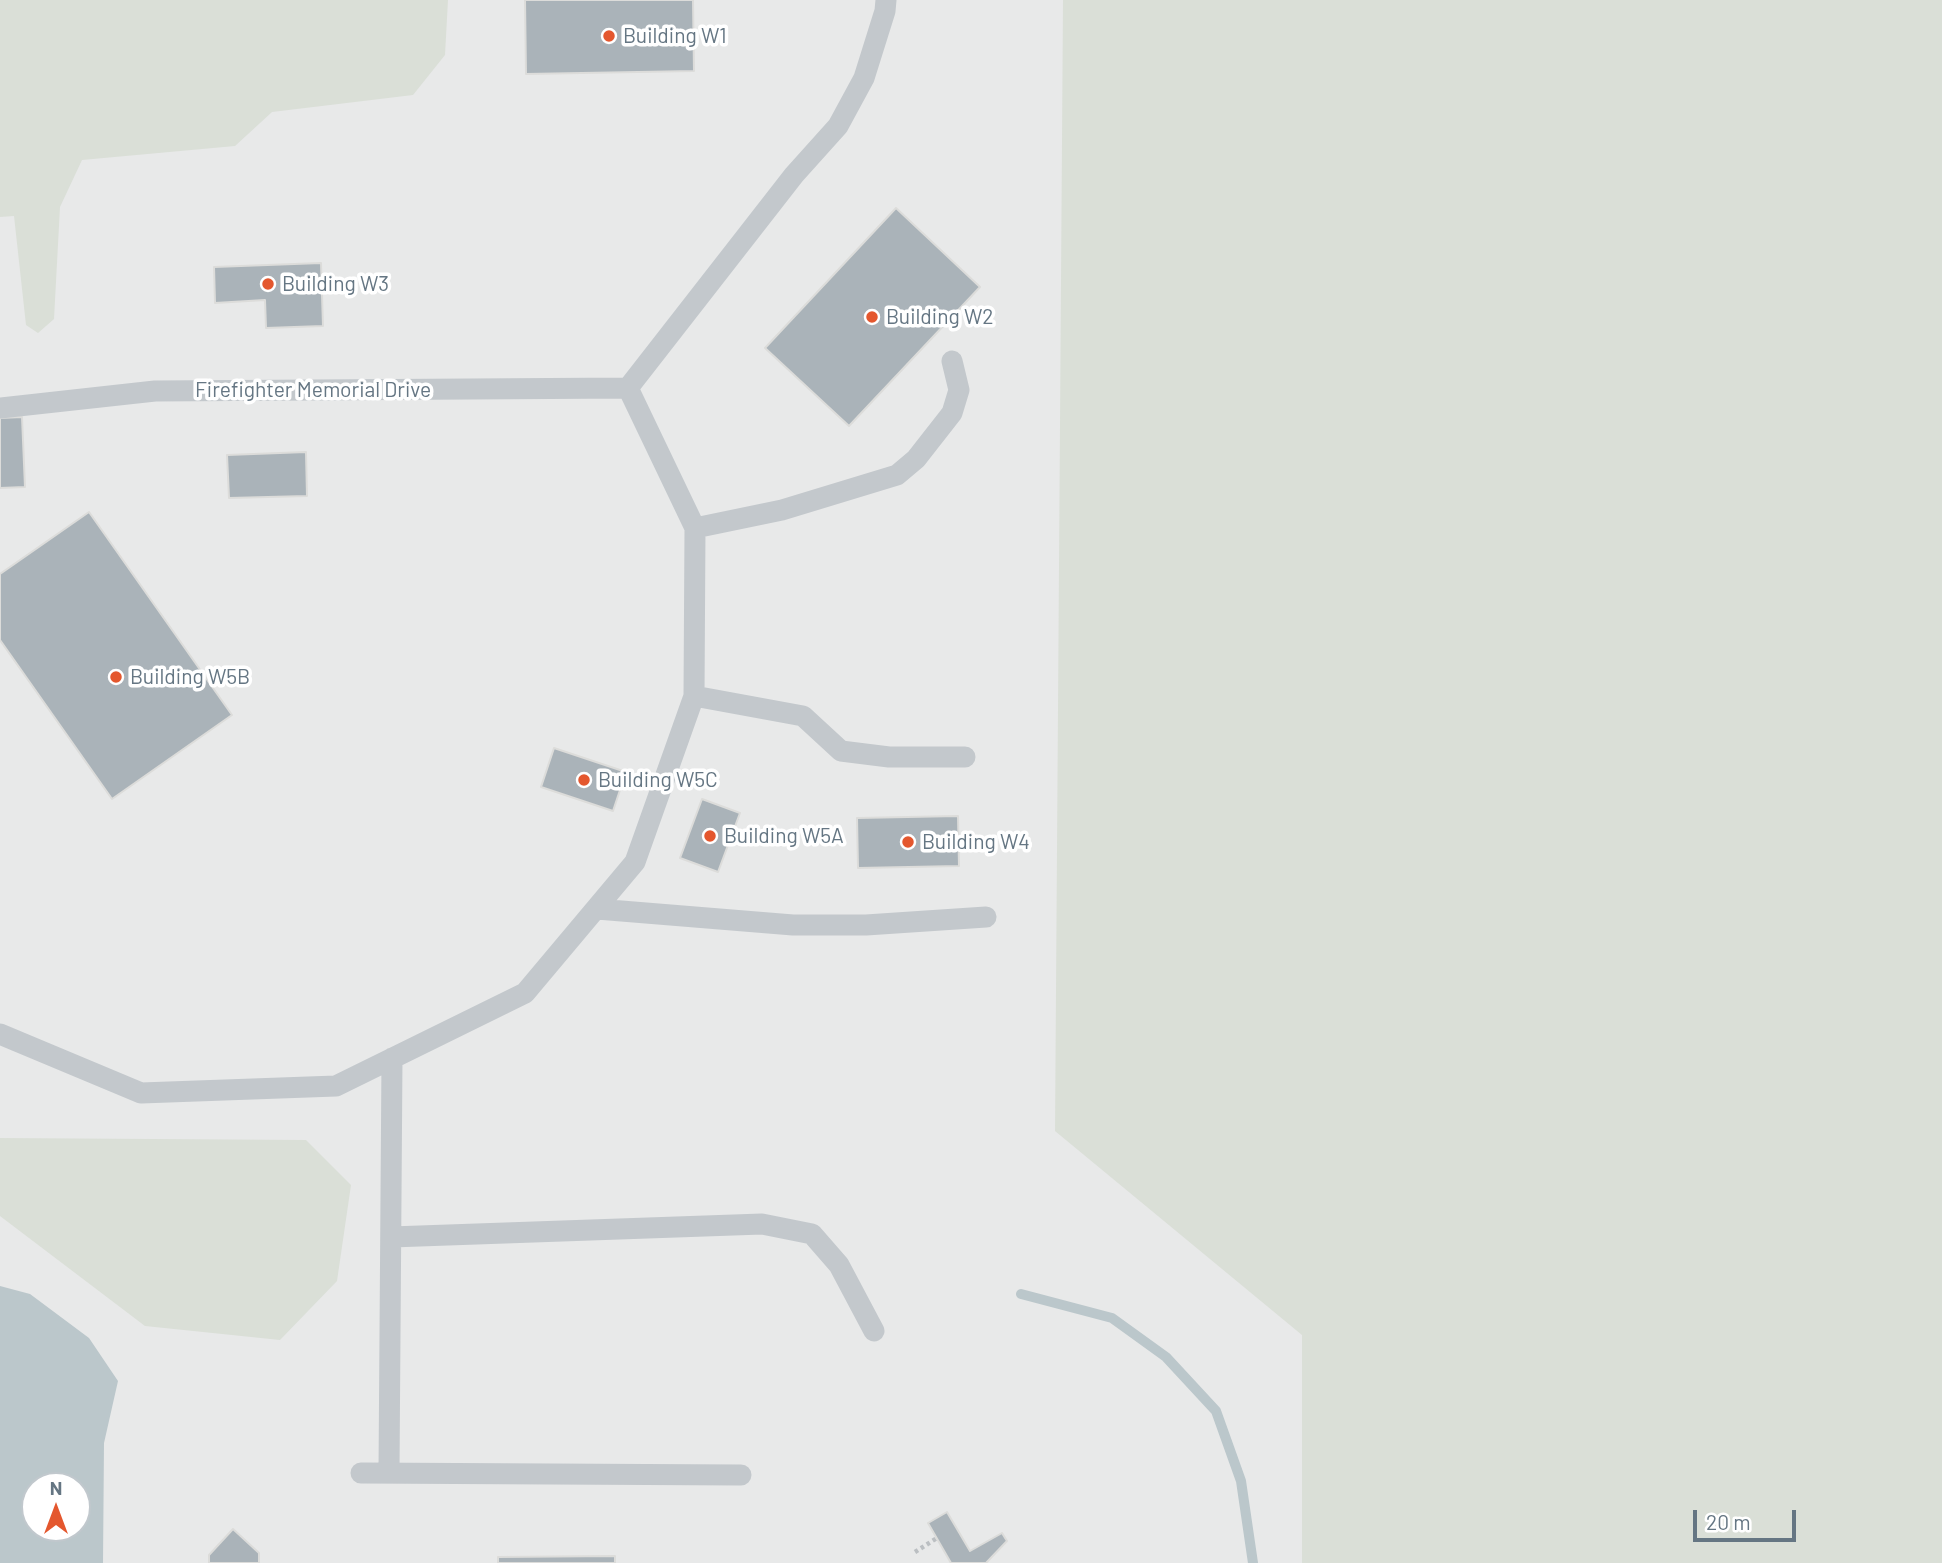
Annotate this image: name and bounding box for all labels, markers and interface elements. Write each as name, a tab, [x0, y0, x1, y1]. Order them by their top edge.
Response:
place label: Building W1	[623, 23, 727, 49]
marker: Building W1	[601, 28, 617, 44]
place label: Building W3	[282, 271, 389, 297]
marker: Building W3	[260, 276, 276, 292]
place label: Building W2	[886, 304, 994, 330]
marker: Building W2	[864, 309, 880, 325]
street label: Firefighter Memorial Drive	[195, 377, 431, 403]
place label: Building W5B	[130, 664, 250, 690]
marker: Building W5B	[108, 669, 124, 685]
place label: Building W5C	[598, 767, 718, 793]
marker: Building W5C	[576, 772, 592, 788]
place label: Building W5A	[724, 823, 844, 849]
marker: Building W5A	[702, 828, 718, 844]
place label: Building W4	[922, 829, 1030, 855]
marker: Building W4	[900, 834, 916, 850]
north arrow	[21, 1472, 91, 1542]
text: N	[50, 1476, 62, 1499]
scale bar	[1697, 1496, 1800, 1540]
text: 20 m	[1706, 1509, 1751, 1534]

